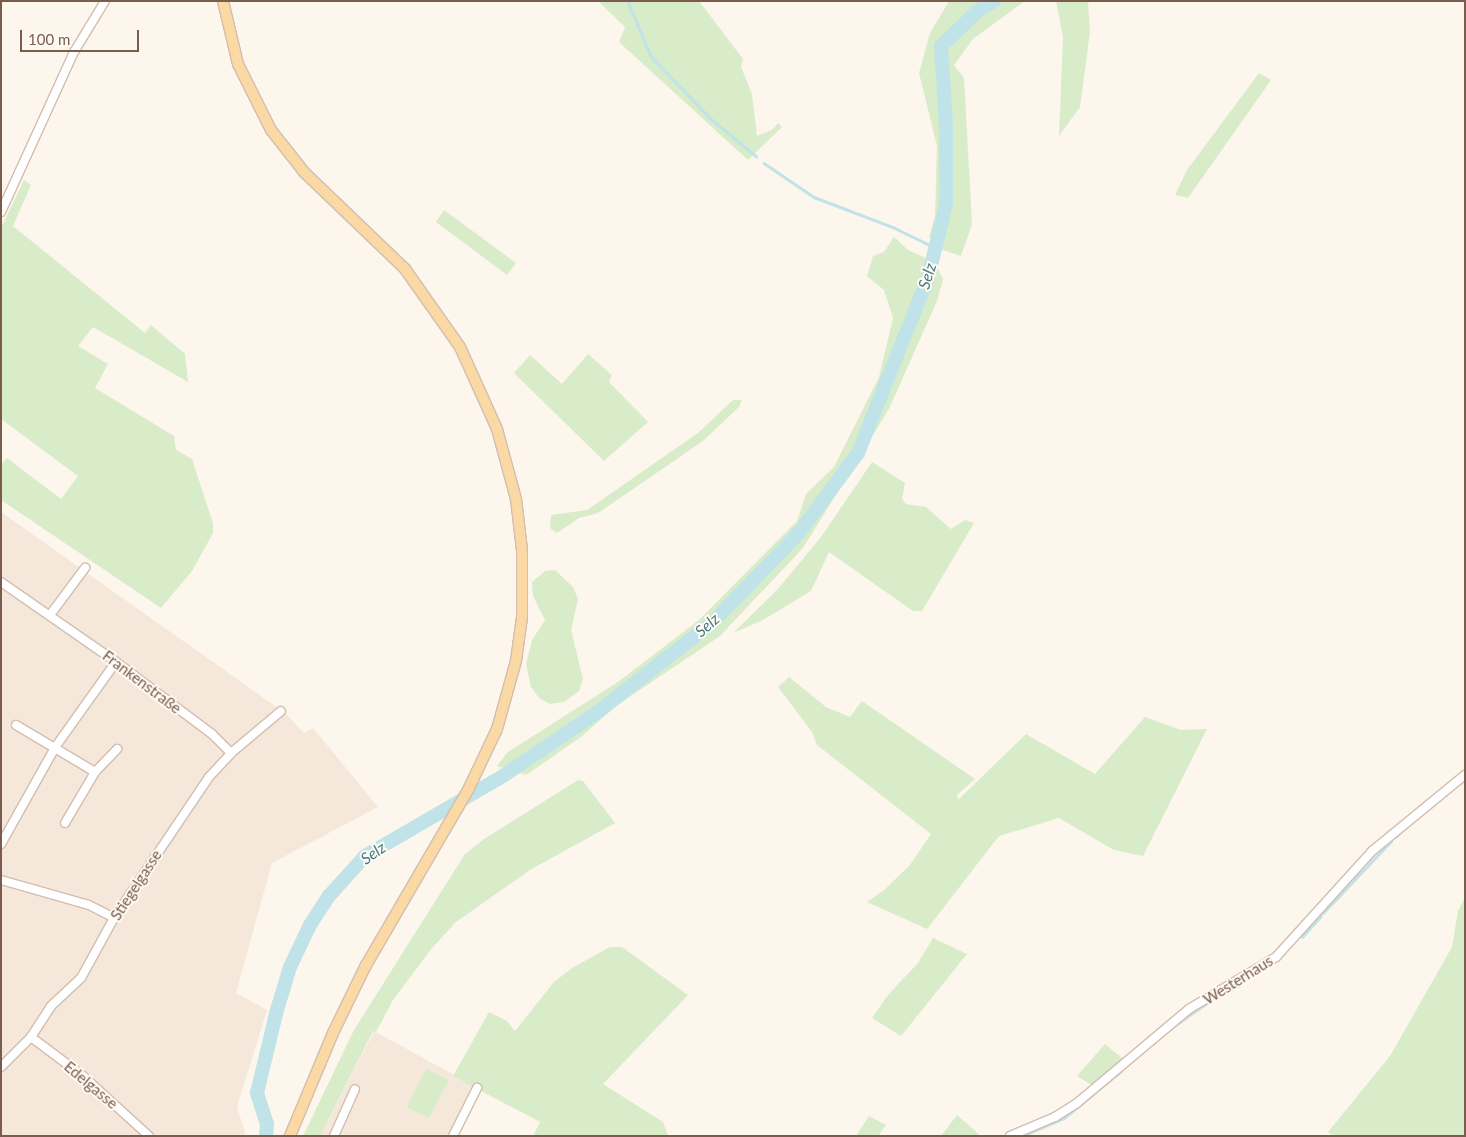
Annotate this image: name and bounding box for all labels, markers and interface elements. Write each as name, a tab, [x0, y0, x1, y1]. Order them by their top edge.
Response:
scale bar	[22, 20, 141, 52]
text: 100 m	[28, 30, 70, 48]
water label: Selz	[914, 261, 940, 291]
water label: Selz	[691, 609, 723, 641]
street label: Frankenstraße	[99, 647, 185, 717]
water label: Selz	[357, 838, 389, 868]
street label: Stiegelgasse	[107, 846, 165, 924]
street label: Westerhaus	[1200, 952, 1276, 1008]
street label: Edelgasse	[61, 1057, 121, 1113]

